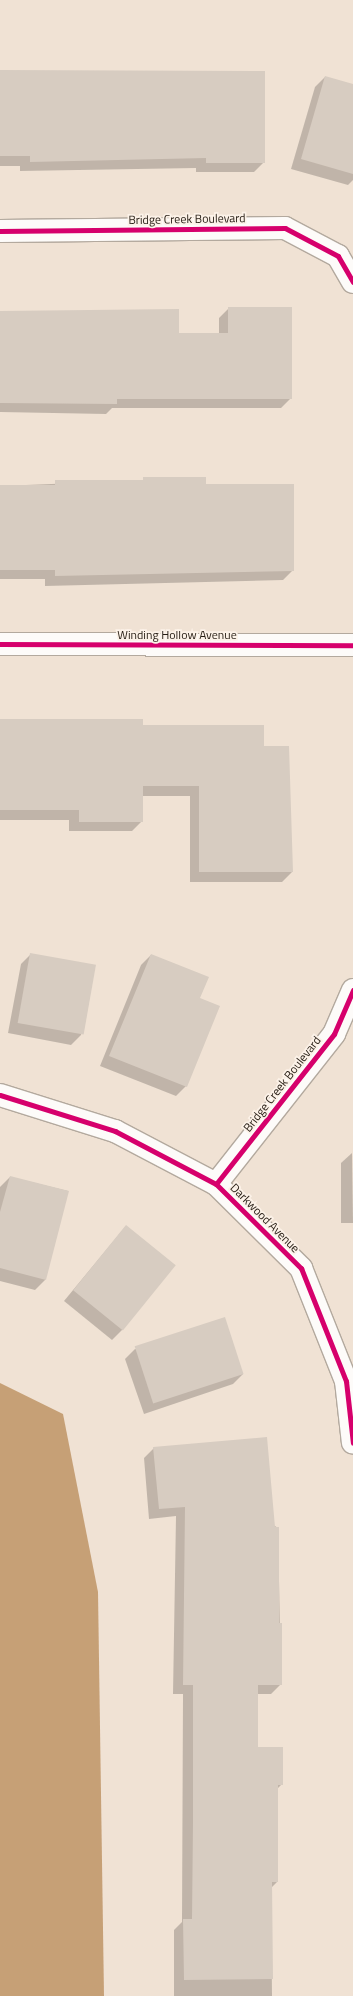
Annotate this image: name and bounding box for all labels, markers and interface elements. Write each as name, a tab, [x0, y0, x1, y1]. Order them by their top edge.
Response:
street label: Bridge Creek Boulevard	[128, 211, 246, 227]
street label: Winding Hollow Avenue	[117, 628, 237, 642]
street label: Bridge Creek Boulevard	[240, 1033, 324, 1135]
street label: Darkwood Avenue	[227, 1180, 303, 1256]

